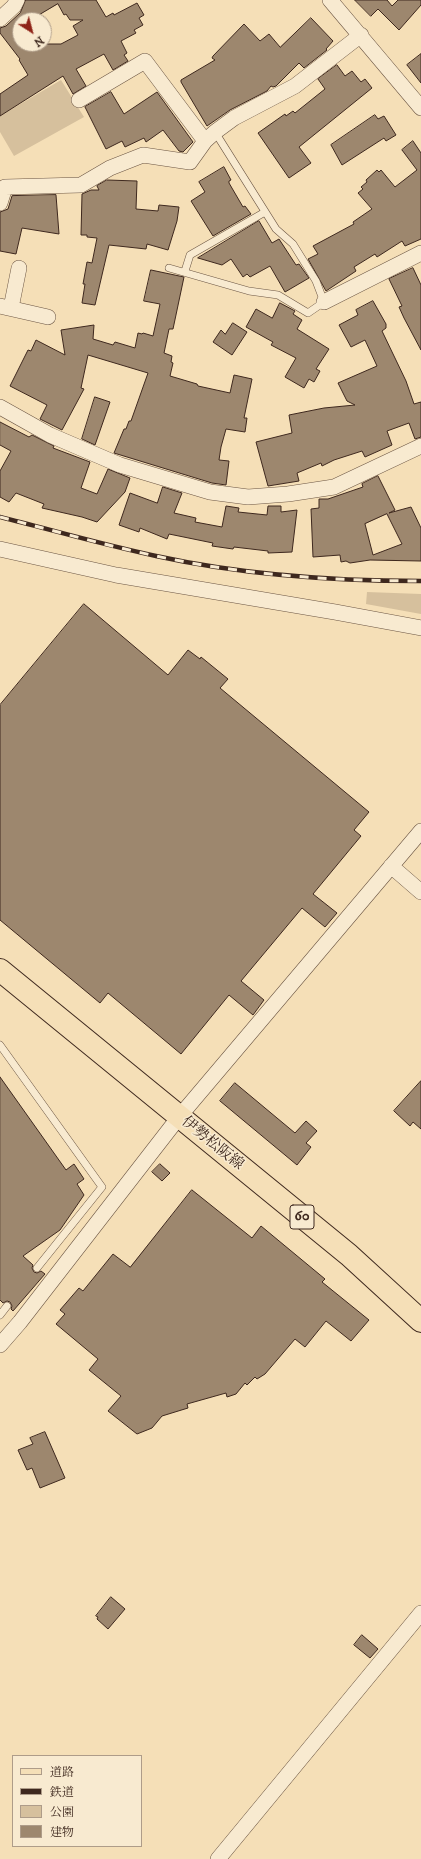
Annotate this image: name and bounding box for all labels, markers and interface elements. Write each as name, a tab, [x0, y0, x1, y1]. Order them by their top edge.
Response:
north arrow	[12, 12, 52, 52]
text: N	[31, 33, 46, 49]
street label: 伊勢松阪線	[177, 1113, 247, 1175]
road number: 60	[290, 1205, 314, 1229]
legend	[12, 1755, 142, 1847]
text: 道路	[50, 1765, 74, 1780]
text: 鉄道	[50, 1785, 74, 1800]
text: 公園	[50, 1805, 74, 1820]
text: 建物	[50, 1825, 74, 1840]

